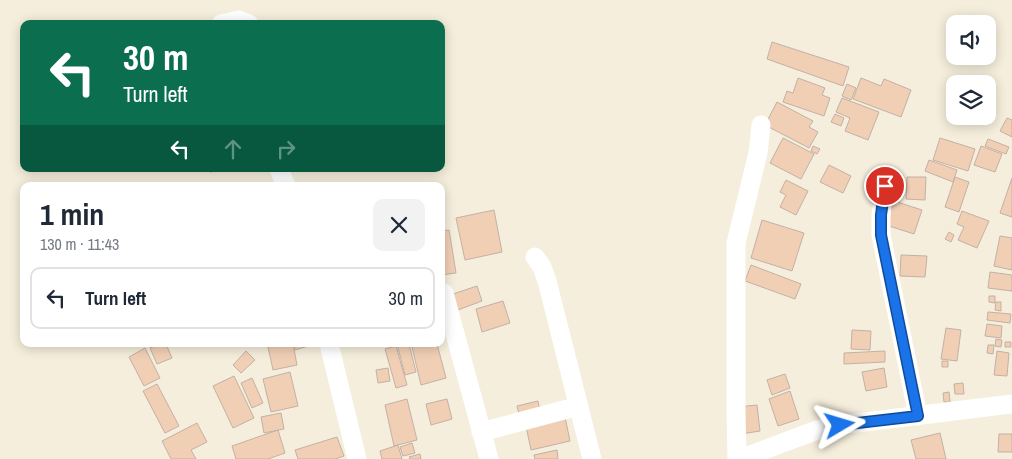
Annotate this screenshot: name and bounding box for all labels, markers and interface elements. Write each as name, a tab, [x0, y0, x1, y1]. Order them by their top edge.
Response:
map controls	[946, 15, 996, 125]
button: sound	[946, 15, 996, 65]
text: 30 m	[123, 34, 188, 81]
icon: left	[40, 40, 105, 105]
button: layers	[946, 75, 996, 125]
text: Turn left	[123, 79, 188, 109]
icon: left	[166, 135, 194, 163]
icon: ahead	[219, 135, 247, 163]
icon: right	[272, 135, 300, 163]
pin	[864, 165, 906, 207]
icon: arrive	[871, 172, 899, 200]
text: 1 min	[40, 194, 104, 234]
button: close	[373, 199, 425, 251]
text: 130 m · 11:43	[40, 233, 119, 255]
icon: left	[42, 284, 70, 312]
text: Turn left	[85, 285, 146, 311]
text: 30 m	[388, 285, 423, 311]
position arrow	[813, 398, 865, 450]

